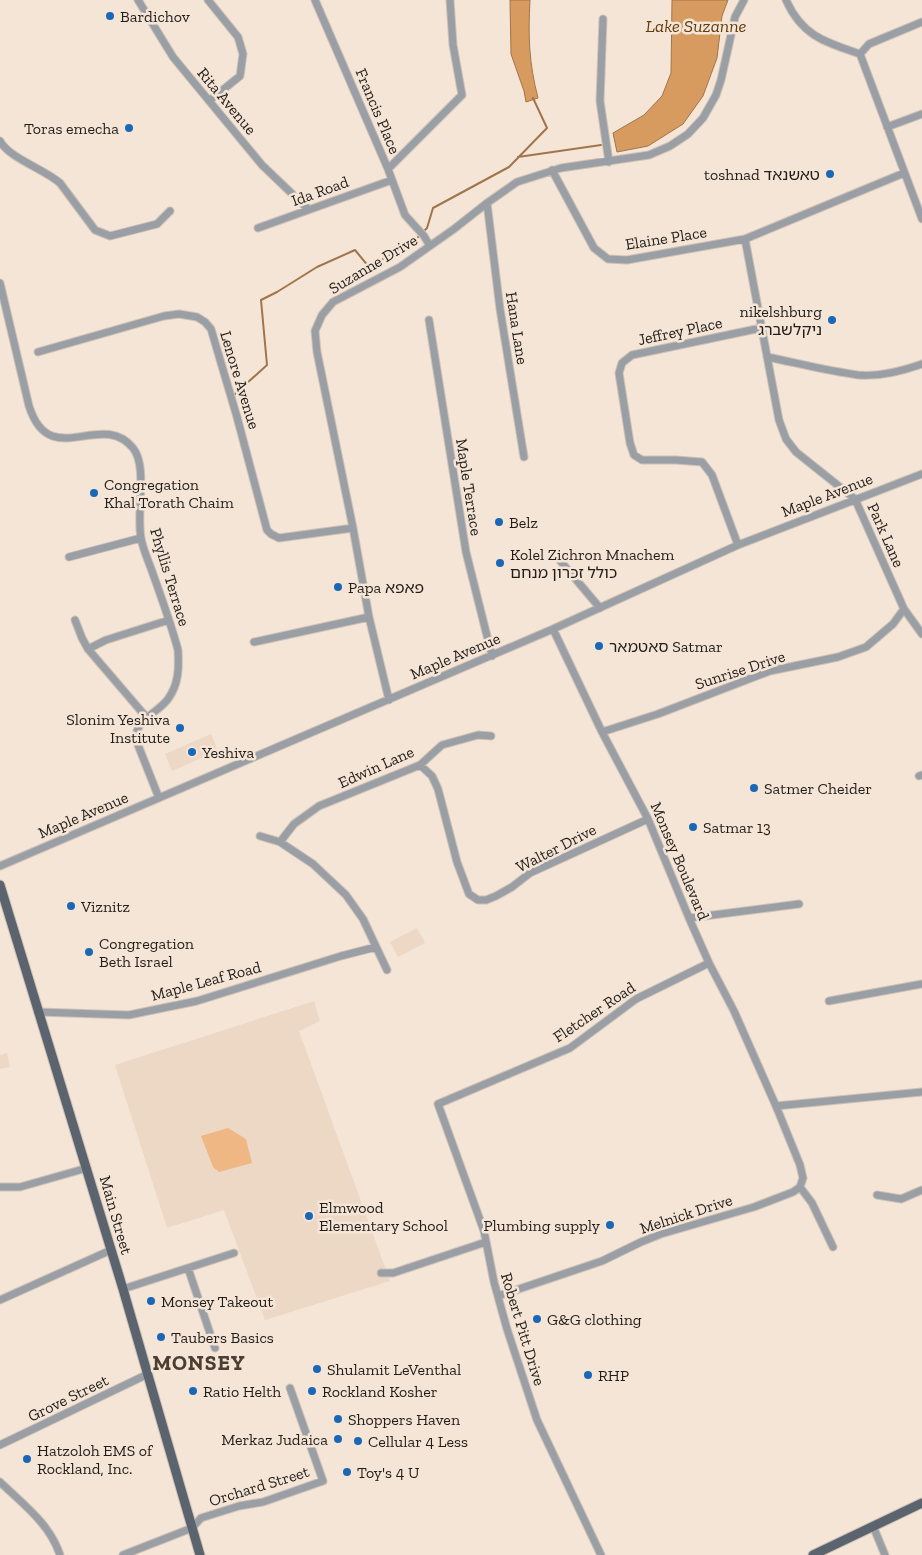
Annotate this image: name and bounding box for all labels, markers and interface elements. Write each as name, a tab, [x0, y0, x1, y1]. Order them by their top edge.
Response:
place label: Bardichov	[120, 7, 190, 26]
marker: Bardichov	[104, 10, 116, 22]
water label: Lake Suzanne	[646, 15, 747, 37]
street label: Rita Avenue	[193, 64, 261, 138]
street label: Francis Place	[351, 65, 405, 157]
place label: Toras emecha	[24, 119, 119, 138]
marker: Toras emecha	[123, 122, 135, 134]
place label: toshnad טאשנאד	[704, 165, 820, 184]
marker: toshnad טאשנאד	[824, 168, 836, 180]
street label: Ida Road	[289, 172, 351, 210]
street label: Elaine Place	[624, 222, 708, 254]
street label: Suzanne Drive	[325, 230, 421, 298]
street label: Hana Lane	[502, 290, 532, 366]
place label: nikelshburg ניקלשברג	[740, 302, 822, 339]
street label: Jeffrey Place	[636, 313, 724, 349]
marker: nikelshburg ניקלשברג	[826, 314, 838, 326]
street label: Lenore Avenue	[216, 329, 264, 431]
street label: Maple Terrace	[452, 437, 486, 537]
street label: Maple Avenue	[779, 469, 875, 521]
place label: Congregation Khal Torath Chaim	[104, 475, 234, 512]
marker: Congregation Khal Torath Chaim	[88, 487, 100, 499]
street label: Park Lane	[863, 500, 909, 570]
place label: Belz	[509, 513, 538, 532]
marker: Belz	[493, 516, 505, 528]
street label: Phyllis Terrace	[146, 526, 194, 628]
place label: Kolel Zichron Mnachem כולל זכרון מנחם	[510, 545, 674, 582]
marker: Kolel Zichron Mnachem כולל זכרון מנחם	[494, 557, 506, 569]
place label: Papa פאפא	[348, 578, 424, 597]
marker: Papa פאפא	[332, 581, 344, 593]
street label: Maple Avenue	[407, 628, 503, 684]
place label: סאטמאר Satmar	[609, 637, 723, 656]
marker: סאטמאר Satmar	[593, 640, 605, 652]
street label: Sunrise Drive	[693, 646, 787, 694]
place label: Slonim Yeshiva Institute	[66, 710, 170, 747]
marker: Slonim Yeshiva Institute	[174, 722, 186, 734]
street label: Edwin Lane	[335, 742, 417, 792]
place label: Yeshiva	[201, 743, 254, 762]
marker: Yeshiva	[186, 746, 198, 758]
place label: Satmer Cheider	[764, 779, 872, 798]
marker: Satmer Cheider	[748, 782, 760, 794]
street label: Maple Avenue	[35, 787, 131, 843]
street label: Monsey Boulevard	[647, 799, 714, 923]
place label: Satmar 13	[703, 818, 771, 837]
street label: Walter Drive	[513, 820, 599, 876]
marker: Satmar 13	[687, 821, 699, 833]
place label: Viznitz	[80, 897, 130, 916]
marker: Viznitz	[65, 900, 77, 912]
place label: Congregation Beth Israel	[99, 934, 195, 971]
marker: Congregation Beth Israel	[83, 946, 95, 958]
street label: Maple Leaf Road	[149, 957, 263, 1005]
street label: Fletcher Road	[549, 977, 639, 1046]
street label: Main Street	[96, 1173, 136, 1257]
street label: Melnick Drive	[637, 1190, 735, 1238]
place label: Elmwood Elementary School	[319, 1198, 448, 1235]
marker: Elmwood Elementary School	[303, 1210, 315, 1222]
place label: Plumbing supply	[483, 1216, 601, 1235]
marker: Plumbing supply	[604, 1219, 616, 1231]
street label: Robert Pitt Drive	[497, 1270, 549, 1388]
place label: Monsey Takeout	[161, 1292, 273, 1311]
marker: Monsey Takeout	[145, 1295, 157, 1307]
place label: G&G clothing	[547, 1310, 642, 1329]
marker: G&G clothing	[531, 1313, 543, 1325]
place label: Taubers Basics	[171, 1328, 274, 1347]
marker: Taubers Basics	[155, 1331, 167, 1343]
district label: MONSEY	[152, 1350, 246, 1375]
place label: Shulamit LeVenthal	[327, 1360, 461, 1379]
marker: Shulamit LeVenthal	[311, 1363, 323, 1375]
place label: RHP	[598, 1366, 629, 1385]
marker: RHP	[582, 1369, 594, 1381]
street label: Grove Street	[25, 1370, 111, 1426]
place label: Ratio Helth	[203, 1382, 281, 1401]
place label: Rockland Kosher	[322, 1382, 438, 1401]
marker: Ratio Helth	[187, 1385, 199, 1397]
marker: Rockland Kosher	[306, 1385, 318, 1397]
place label: Shoppers Haven	[348, 1410, 461, 1429]
marker: Shoppers Haven	[332, 1413, 344, 1425]
place label: Merkaz Judaica	[221, 1430, 328, 1449]
place label: Cellular 4 Less	[368, 1432, 468, 1451]
marker: Merkaz Judaica	[332, 1433, 344, 1445]
marker: Cellular 4 Less	[352, 1435, 364, 1447]
place label: Hatzoloh EMS of Rockland, Inc.	[37, 1441, 154, 1478]
marker: Hatzoloh EMS of Rockland, Inc.	[21, 1453, 33, 1465]
street label: Orchard Street	[207, 1462, 311, 1510]
place label: Toy's 4 U	[357, 1463, 419, 1482]
marker: Toy's 4 U	[341, 1466, 353, 1478]

